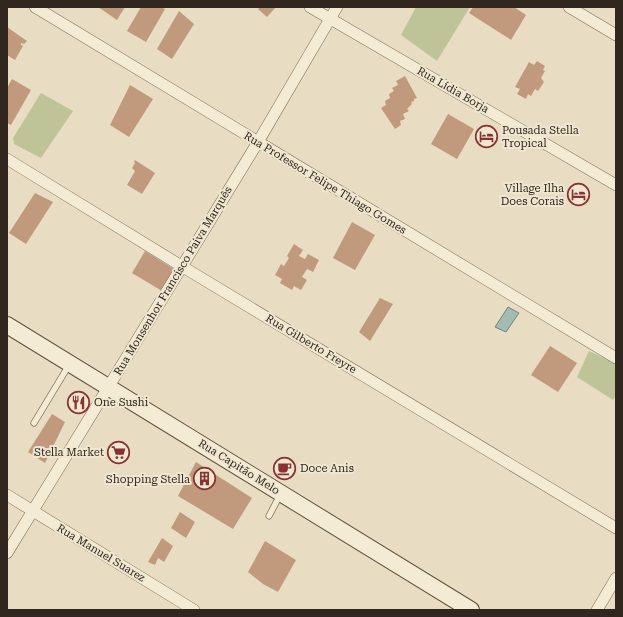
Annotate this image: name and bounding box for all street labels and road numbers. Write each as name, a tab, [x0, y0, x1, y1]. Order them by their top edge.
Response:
street label: Rua Lídia Borja	[415, 64, 491, 116]
street label: Rua Professor Felipe Thiago Gomes	[241, 129, 409, 237]
street label: Rua Monsenhor Francisco Paiva Marquês	[111, 184, 235, 378]
street label: Rua Gilberto Freyre	[263, 312, 359, 376]
street label: Rua Capitão Melo	[196, 437, 282, 497]
street label: Rua Manuel Suarez	[55, 522, 147, 584]

